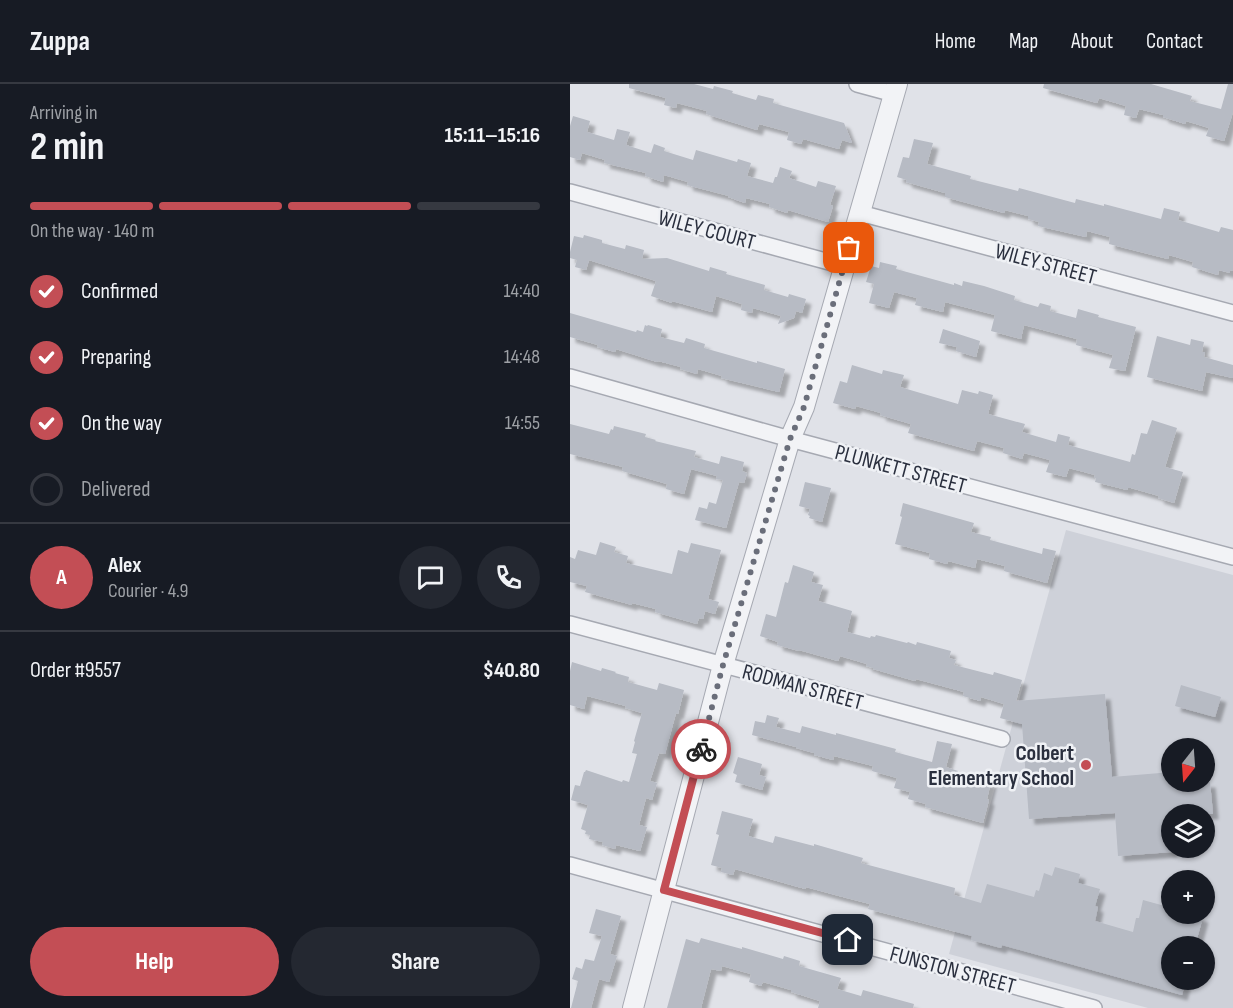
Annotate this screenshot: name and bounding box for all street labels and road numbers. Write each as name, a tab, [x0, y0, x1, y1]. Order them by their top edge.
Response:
street label: WILEY COURT	[655, 205, 758, 256]
street label: WILEY STREET	[992, 238, 1099, 291]
street label: PLUNKETT STREET	[832, 439, 969, 500]
street label: RODMAN STREET	[739, 658, 866, 717]
street label: FUNSTON STREET	[887, 941, 1019, 1000]

